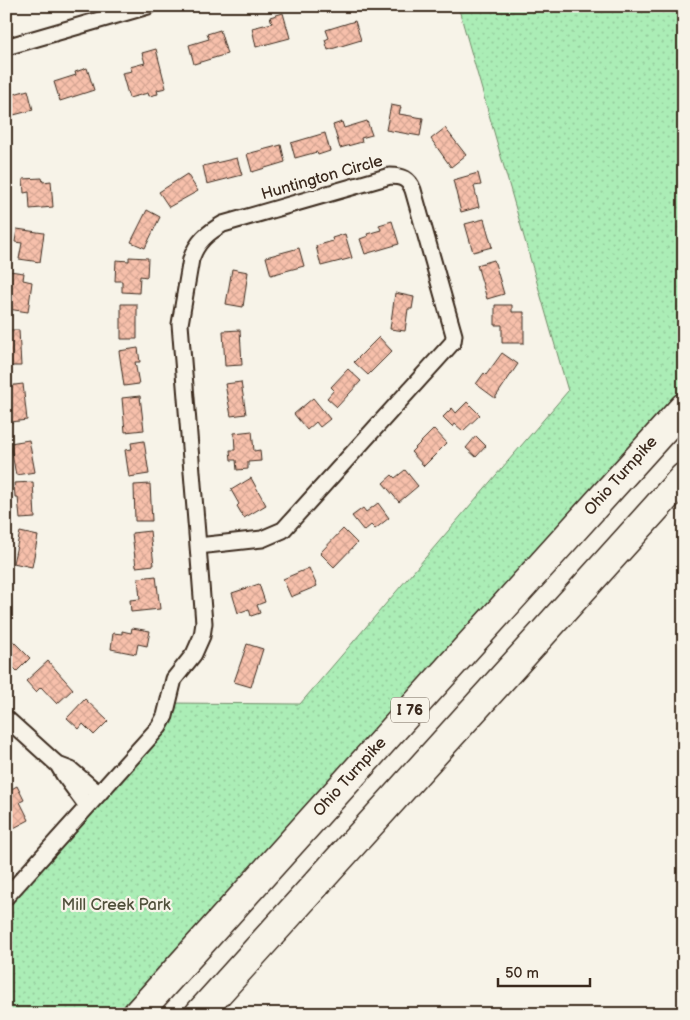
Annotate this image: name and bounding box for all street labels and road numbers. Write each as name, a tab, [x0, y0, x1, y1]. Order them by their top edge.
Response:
street label: Huntington Circle	[259, 151, 385, 204]
street label: Ohio Turnpike	[581, 432, 662, 519]
road number: I 76	[391, 698, 429, 722]
street label: Ohio Turnpike	[310, 733, 391, 820]

